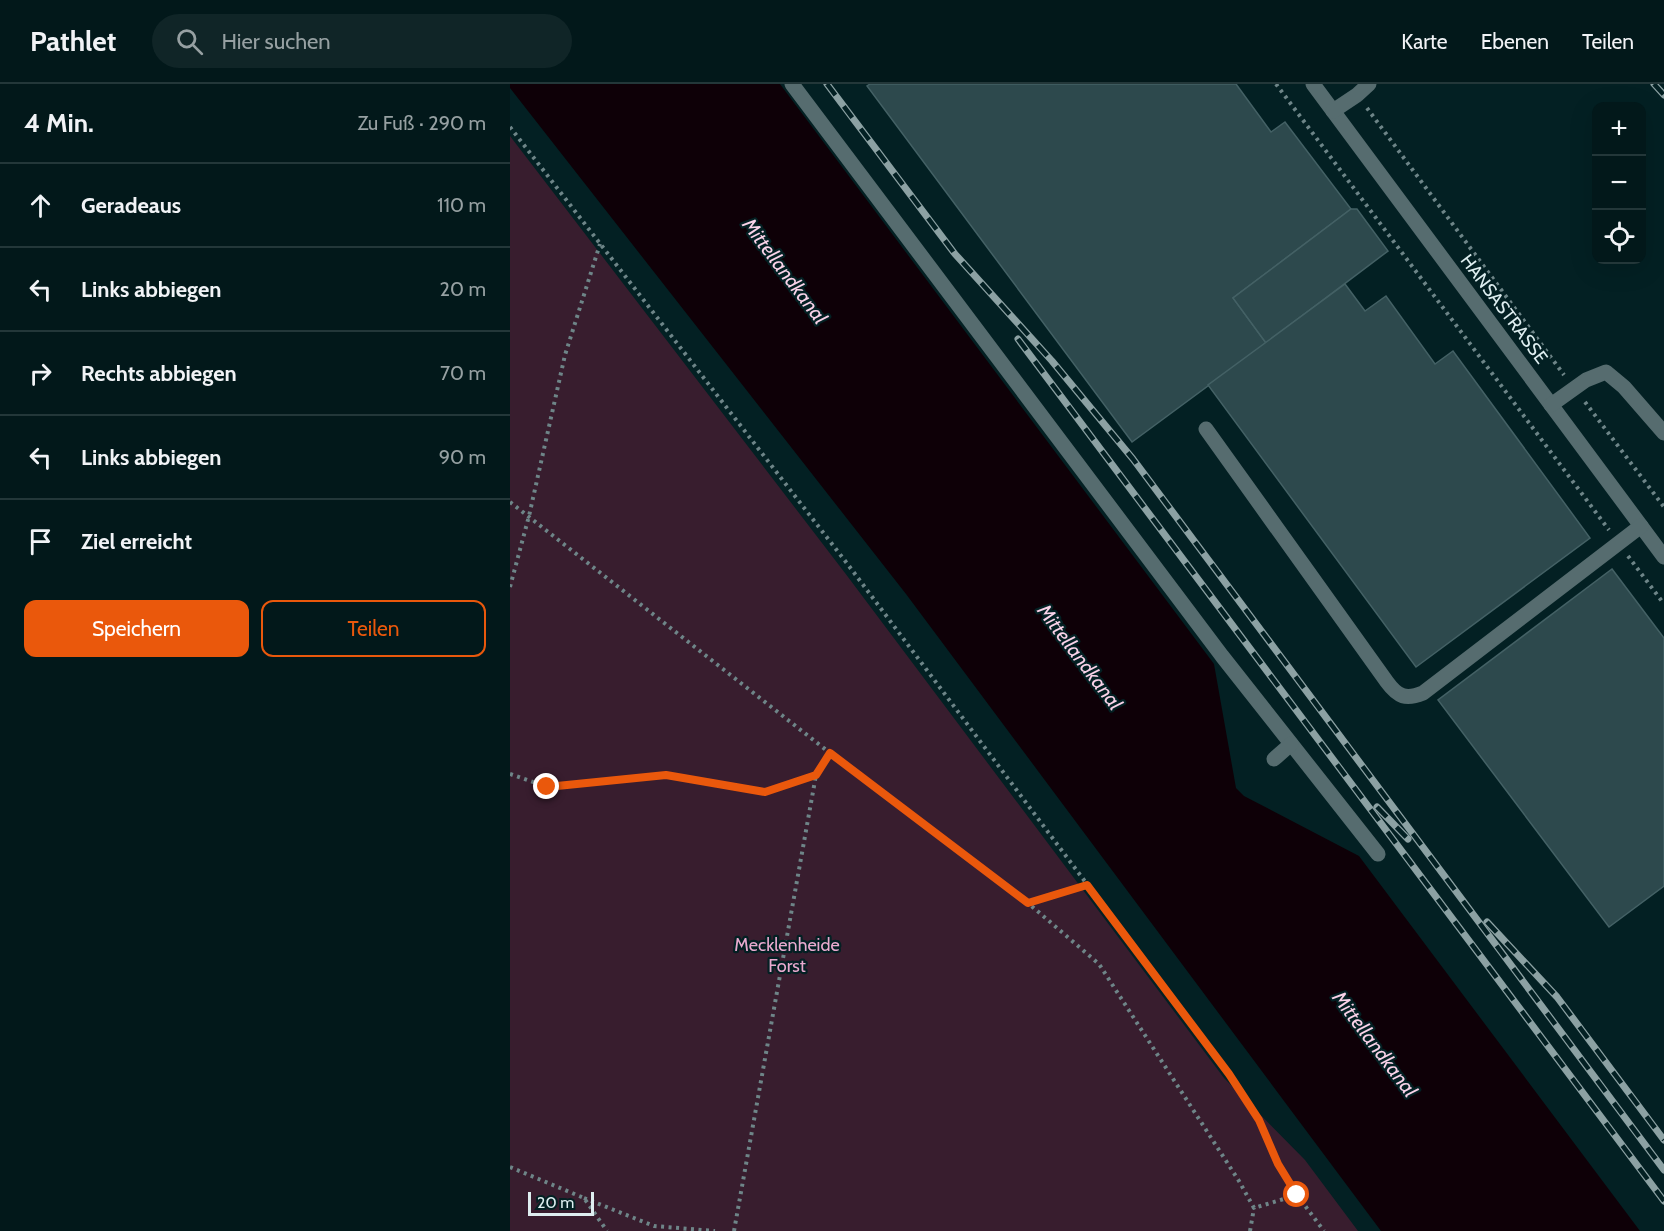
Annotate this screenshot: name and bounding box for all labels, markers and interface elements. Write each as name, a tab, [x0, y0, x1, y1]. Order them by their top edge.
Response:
search box	[152, 14, 572, 68]
text: Pathlet	[30, 24, 116, 58]
icon: search	[173, 25, 206, 58]
text: Hier suchen	[221, 28, 331, 55]
text: Karte	[1401, 29, 1448, 54]
text: Ebenen	[1481, 29, 1549, 54]
text: Teilen	[1582, 29, 1634, 54]
map controls	[1592, 102, 1646, 264]
button: +	[1592, 102, 1646, 156]
text: 4 Min.	[24, 107, 94, 139]
text: Zu Fuß · 290 m	[357, 111, 486, 135]
button: −	[1592, 156, 1646, 210]
icon: ahead	[24, 189, 57, 222]
text: Geradeaus	[81, 192, 181, 219]
text: 110 m	[437, 193, 486, 217]
button: locate	[1592, 210, 1646, 264]
water label: Mittellandkanal	[737, 213, 833, 329]
street label: HANSASTRASSE	[1456, 250, 1552, 368]
icon: left	[24, 273, 57, 306]
text: Links abbiegen	[81, 276, 221, 303]
text: 20 m	[440, 277, 486, 301]
icon: right	[24, 357, 57, 390]
text: Rechts abbiegen	[81, 360, 237, 387]
text: 70 m	[440, 361, 486, 385]
icon: left	[24, 441, 57, 474]
text: Links abbiegen	[81, 444, 221, 471]
text: 90 m	[439, 445, 486, 469]
icon: arrive	[24, 525, 57, 558]
text: Ziel erreicht	[81, 528, 192, 555]
water label: Mittellandkanal	[1032, 599, 1128, 715]
button: Speichern	[24, 600, 249, 657]
button: Teilen	[261, 600, 486, 657]
route end	[533, 773, 559, 799]
park label: Mecklenheide Forst	[734, 934, 840, 977]
water label: Mittellandkanal	[1327, 986, 1423, 1102]
route start	[1283, 1181, 1309, 1207]
scale bar	[528, 1189, 594, 1216]
text: 20 m	[537, 1193, 574, 1212]

